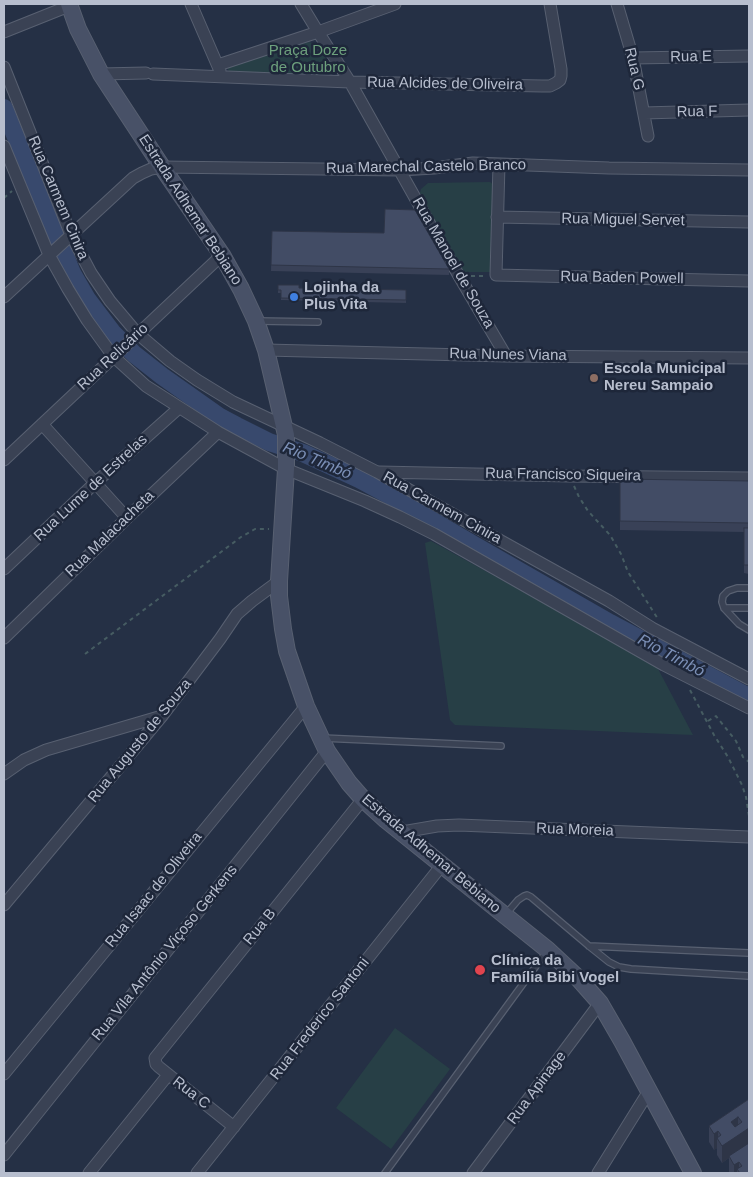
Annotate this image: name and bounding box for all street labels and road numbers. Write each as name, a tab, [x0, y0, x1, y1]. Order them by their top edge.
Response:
street label: Rua G	[620, 46, 648, 92]
street label: Rua E	[670, 48, 712, 66]
street label: Rua Alcides de Oliveira	[367, 74, 523, 94]
street label: Rua F	[676, 103, 718, 121]
street label: Estrada Adhemar Bebiano	[135, 131, 245, 289]
street label: Rua Carmem Cinira	[24, 133, 92, 263]
street label: Rua Marechal Castelo Branco	[326, 156, 526, 178]
street label: Rua Manoel de Souza	[408, 194, 498, 332]
street label: Rua Miguel Servet	[561, 210, 685, 230]
street label: Rua Baden Powell	[560, 268, 684, 288]
street label: Rua Relicário	[74, 320, 152, 394]
street label: Rua Nunes Viana	[449, 345, 567, 365]
street label: Rua Lume de Estrelas	[31, 431, 151, 545]
street label: Rua Francisco Siqueira	[485, 465, 641, 485]
street label: Rua Carmem Cinira	[380, 468, 504, 548]
street label: Rua Malacacheta	[62, 487, 158, 581]
street label: Rua Augusto de Souza	[84, 675, 196, 807]
street label: Estrada Adhemar Bebiano	[358, 791, 504, 917]
street label: Rua Moreia	[536, 820, 614, 840]
street label: Rua Isaac de Oliveira	[102, 829, 206, 951]
street label: Rua Vila Antônio Viçoso Gerkens	[88, 861, 242, 1045]
street label: Rua B	[240, 905, 280, 949]
street label: Rua Frederico Santoni	[267, 954, 373, 1084]
street label: Rua Apinage	[504, 1048, 570, 1128]
street label: Rua C	[169, 1073, 213, 1113]

